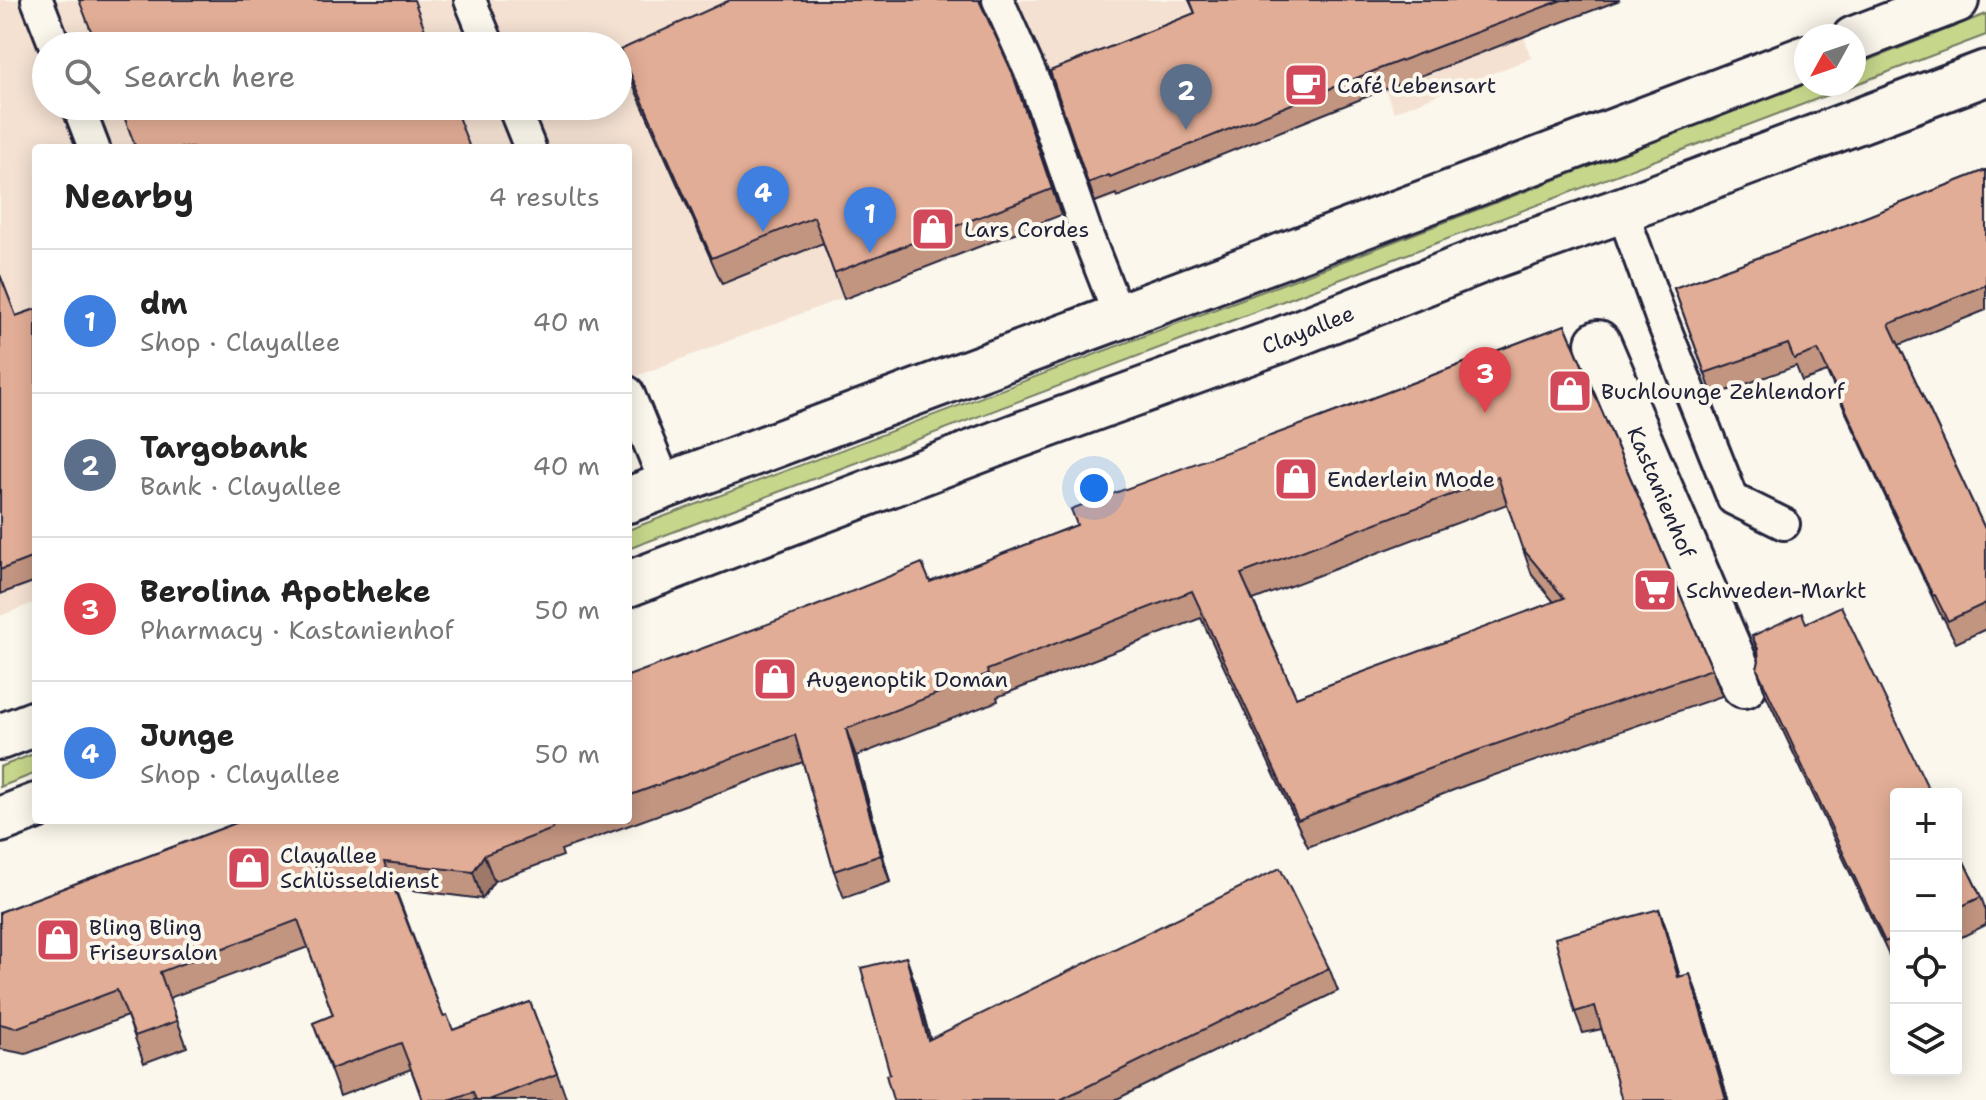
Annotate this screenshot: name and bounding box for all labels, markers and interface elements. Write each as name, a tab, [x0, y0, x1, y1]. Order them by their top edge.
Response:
north arrow	[1794, 24, 1866, 96]
search box	[32, 32, 632, 120]
icon: search	[60, 54, 104, 98]
text: Search here	[124, 56, 295, 97]
cafe icon: Café Lebensart	[1282, 61, 1330, 109]
pin: 2	[1160, 64, 1212, 130]
place label: Café Lebensart	[1337, 71, 1496, 100]
pin: 4	[737, 166, 789, 232]
text: Nearby	[64, 173, 194, 219]
text: 4 results	[488, 179, 600, 214]
pin: 1	[844, 187, 896, 253]
shop icon: Lars Cordes	[909, 205, 957, 253]
place label: Lars Cordes	[964, 215, 1089, 244]
text: dm	[140, 283, 188, 324]
street label: Clayallee	[1258, 298, 1359, 361]
text: 1	[84, 304, 96, 339]
text: 40 m	[533, 304, 600, 339]
text: Shop · Clayallee	[140, 324, 340, 359]
pin: 3	[1459, 347, 1511, 413]
shop icon: Buchlounge Zehlendorf	[1546, 367, 1594, 415]
place label: Buchlounge Zehlendorf	[1601, 377, 1846, 406]
street label: Kastanienhof	[1620, 422, 1702, 563]
text: Targobank	[140, 427, 308, 468]
text: 2	[81, 448, 99, 483]
text: 40 m	[533, 448, 600, 483]
shop icon: Enderlein Mode	[1272, 455, 1320, 503]
place label: Enderlein Mode	[1327, 465, 1495, 494]
text: Bank · Clayallee	[140, 468, 342, 503]
your location	[1074, 468, 1114, 508]
supermarket icon: Schweden-Markt	[1631, 566, 1679, 614]
text: Berolina Apotheke	[140, 571, 431, 612]
place label: Schweden-Markt	[1686, 576, 1867, 605]
text: 3	[81, 592, 99, 627]
text: 50 m	[535, 592, 600, 627]
text: Pharmacy · Kastanienhof	[140, 612, 454, 647]
shop icon: Augenoptik Doman	[751, 655, 799, 703]
place label: Augenoptik Doman	[806, 665, 1008, 694]
text: Junge	[140, 715, 235, 756]
text: 4	[81, 736, 99, 771]
text: 50 m	[535, 736, 600, 771]
text: Shop · Clayallee	[140, 756, 340, 791]
map controls	[1890, 788, 1962, 1076]
button: +	[1890, 788, 1962, 860]
place label: Clayallee Schlüsseldienst	[280, 841, 440, 895]
shop icon: Clayallee Schlüsseldienst	[225, 844, 273, 892]
button: −	[1890, 860, 1962, 932]
place label: Bling Bling Friseursalon	[89, 913, 218, 967]
shop icon: Bling Bling Friseursalon	[34, 916, 82, 964]
button: locate	[1890, 932, 1962, 1004]
button: layers	[1890, 1004, 1962, 1076]

